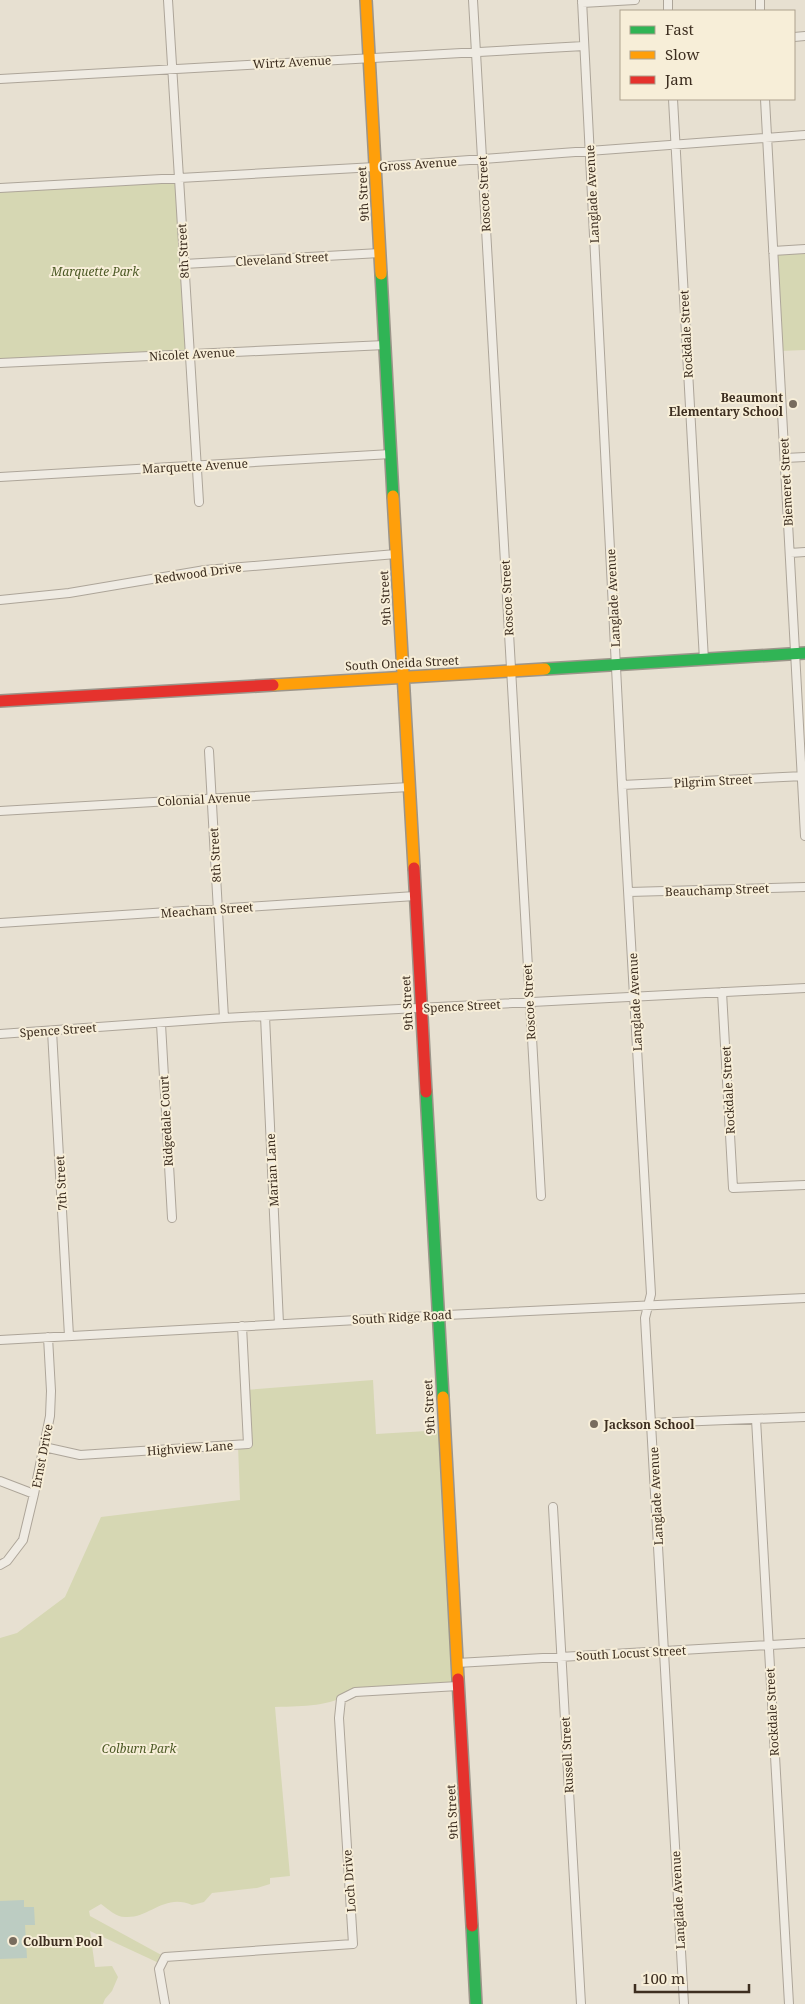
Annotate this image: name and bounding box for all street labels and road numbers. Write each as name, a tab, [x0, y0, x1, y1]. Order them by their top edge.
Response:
street label: Wirtz Avenue	[252, 51, 332, 73]
street label: Langlade Avenue	[581, 144, 603, 244]
street label: Gross Avenue	[379, 153, 457, 175]
street label: Roscoe Street	[474, 156, 494, 232]
street label: 9th Street	[353, 166, 373, 222]
street label: 8th Street	[173, 223, 193, 279]
street label: Cleveland Street	[235, 248, 329, 270]
street label: Rockdale Street	[675, 289, 697, 379]
street label: Nicolet Avenue	[149, 343, 235, 365]
street label: Biemeret Street	[775, 437, 797, 527]
street label: Marquette Avenue	[142, 455, 248, 477]
street label: Langlade Avenue	[602, 548, 624, 648]
street label: Redwood Drive	[153, 558, 243, 588]
street label: Roscoe Street	[497, 560, 517, 636]
street label: 9th Street	[375, 570, 395, 626]
street label: South Oneida Street	[345, 652, 459, 674]
street label: Pilgrim Street	[673, 770, 753, 792]
street label: Colonial Avenue	[157, 788, 251, 810]
street label: 8th Street	[205, 827, 225, 883]
street label: Beauchamp Street	[665, 880, 769, 900]
street label: Meacham Street	[160, 898, 254, 922]
street label: Langlade Avenue	[624, 952, 646, 1052]
street label: Roscoe Street	[519, 964, 539, 1040]
street label: 9th Street	[397, 975, 417, 1031]
street label: Spence Street	[423, 995, 501, 1017]
street label: Spence Street	[19, 1019, 97, 1041]
street label: Rockdale Street	[717, 1045, 739, 1135]
street label: Ridgedale Court	[155, 1075, 177, 1167]
street label: Marian Lane	[262, 1133, 282, 1207]
street label: 7th Street	[51, 1155, 71, 1211]
street label: South Ridge Road	[352, 1306, 453, 1328]
street label: 9th Street	[419, 1379, 439, 1435]
street label: Ernst Drive	[27, 1422, 57, 1490]
street label: Highview Lane	[146, 1437, 234, 1459]
street label: Langlade Avenue	[645, 1446, 667, 1546]
street label: South Locust Street	[576, 1642, 686, 1664]
street label: Rockdale Street	[761, 1667, 783, 1757]
street label: Russell Street	[557, 1716, 577, 1794]
street label: 9th Street	[442, 1784, 462, 1840]
street label: Loch Drive	[338, 1849, 360, 1913]
street label: Langlade Avenue	[667, 1850, 689, 1950]

